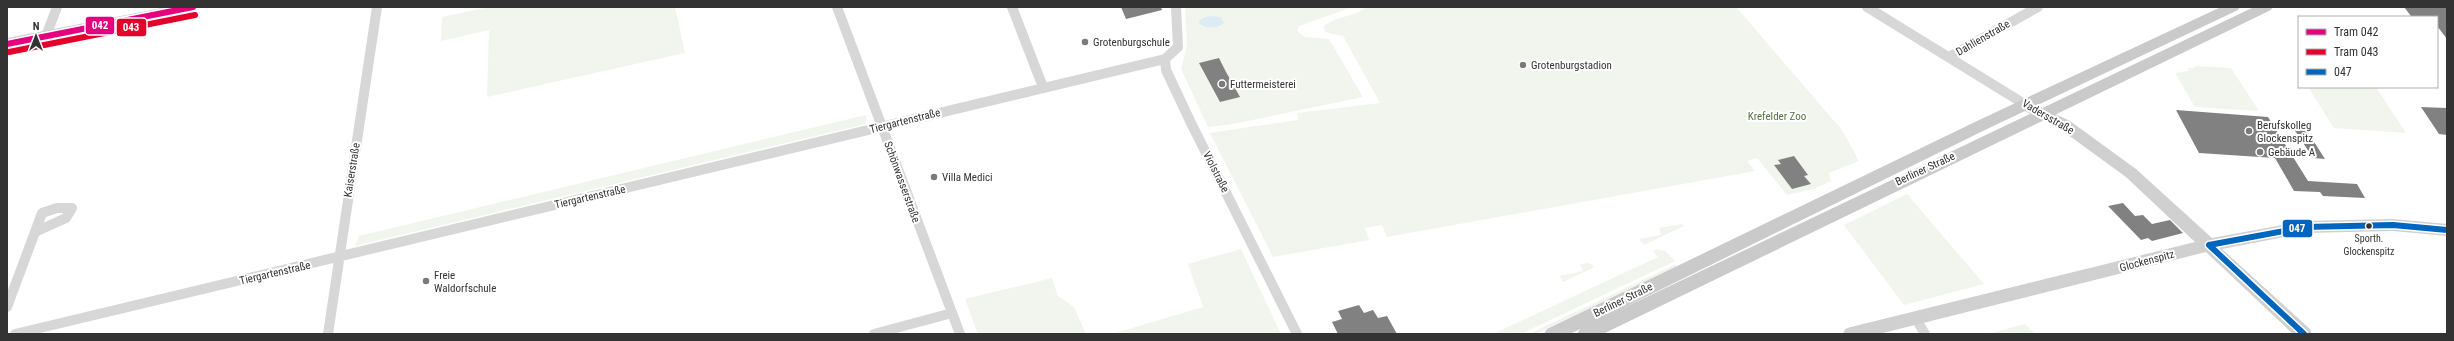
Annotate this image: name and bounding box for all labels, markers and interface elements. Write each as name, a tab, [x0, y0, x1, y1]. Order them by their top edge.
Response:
north arrow	[16, 16, 56, 56]
line badge: 042	[85, 16, 115, 35]
legend	[2298, 16, 2438, 88]
street label: Dahlienstraße	[1954, 17, 2012, 59]
line badge: 043	[116, 18, 147, 37]
text: 042	[92, 19, 109, 32]
text: N	[33, 20, 40, 33]
text: 043	[123, 21, 140, 34]
text: Tram 042	[2334, 25, 2379, 39]
place label: Grotenburgschule	[1093, 36, 1170, 49]
marker: Grotenburgschule	[1080, 37, 1090, 47]
text: Tram 043	[2334, 45, 2379, 59]
place label: Grotenburgstadion	[1531, 59, 1612, 72]
marker: Grotenburgstadion	[1518, 60, 1528, 70]
text: 047	[2334, 65, 2352, 79]
place label: Futtermeisterei	[1230, 78, 1296, 91]
marker: Futtermeisterei	[1217, 79, 1227, 89]
street label: Vadersstraße	[2020, 97, 2076, 137]
street label: Tiergartenstraße	[868, 106, 942, 136]
park label: Krefelder Zoo	[1748, 110, 1807, 123]
place label: Berufskolleg Glockenspitz	[2257, 119, 2313, 145]
marker: Berufskolleg Glockenspitz	[2244, 126, 2254, 136]
street label: Schönwasserstraße	[881, 140, 923, 224]
street label: Kaiserstraße	[341, 142, 363, 198]
place label: Gebäude A	[2268, 146, 2316, 159]
marker: Gebäude A	[2255, 147, 2265, 157]
street label: Violstraße	[1200, 149, 1232, 195]
street label: Berliner Straße	[1893, 150, 1957, 188]
place label: Villa Medici	[942, 171, 993, 184]
marker: Villa Medici	[929, 172, 939, 182]
street label: Tiergartenstraße	[553, 183, 627, 211]
line badge: 047	[2282, 219, 2313, 238]
marker: Sporth. Glockenspitz	[2364, 221, 2374, 231]
text: 047	[2289, 222, 2306, 235]
place label: Sporth. Glockenspitz	[2344, 233, 2394, 257]
street label: Glockenspitz	[2118, 247, 2176, 275]
street label: Tiergartenstraße	[238, 259, 312, 287]
place label: Freie Waldorfschule	[434, 269, 496, 295]
marker: Freie Waldorfschule	[421, 276, 431, 286]
street label: Berliner Straße	[1591, 280, 1655, 320]

